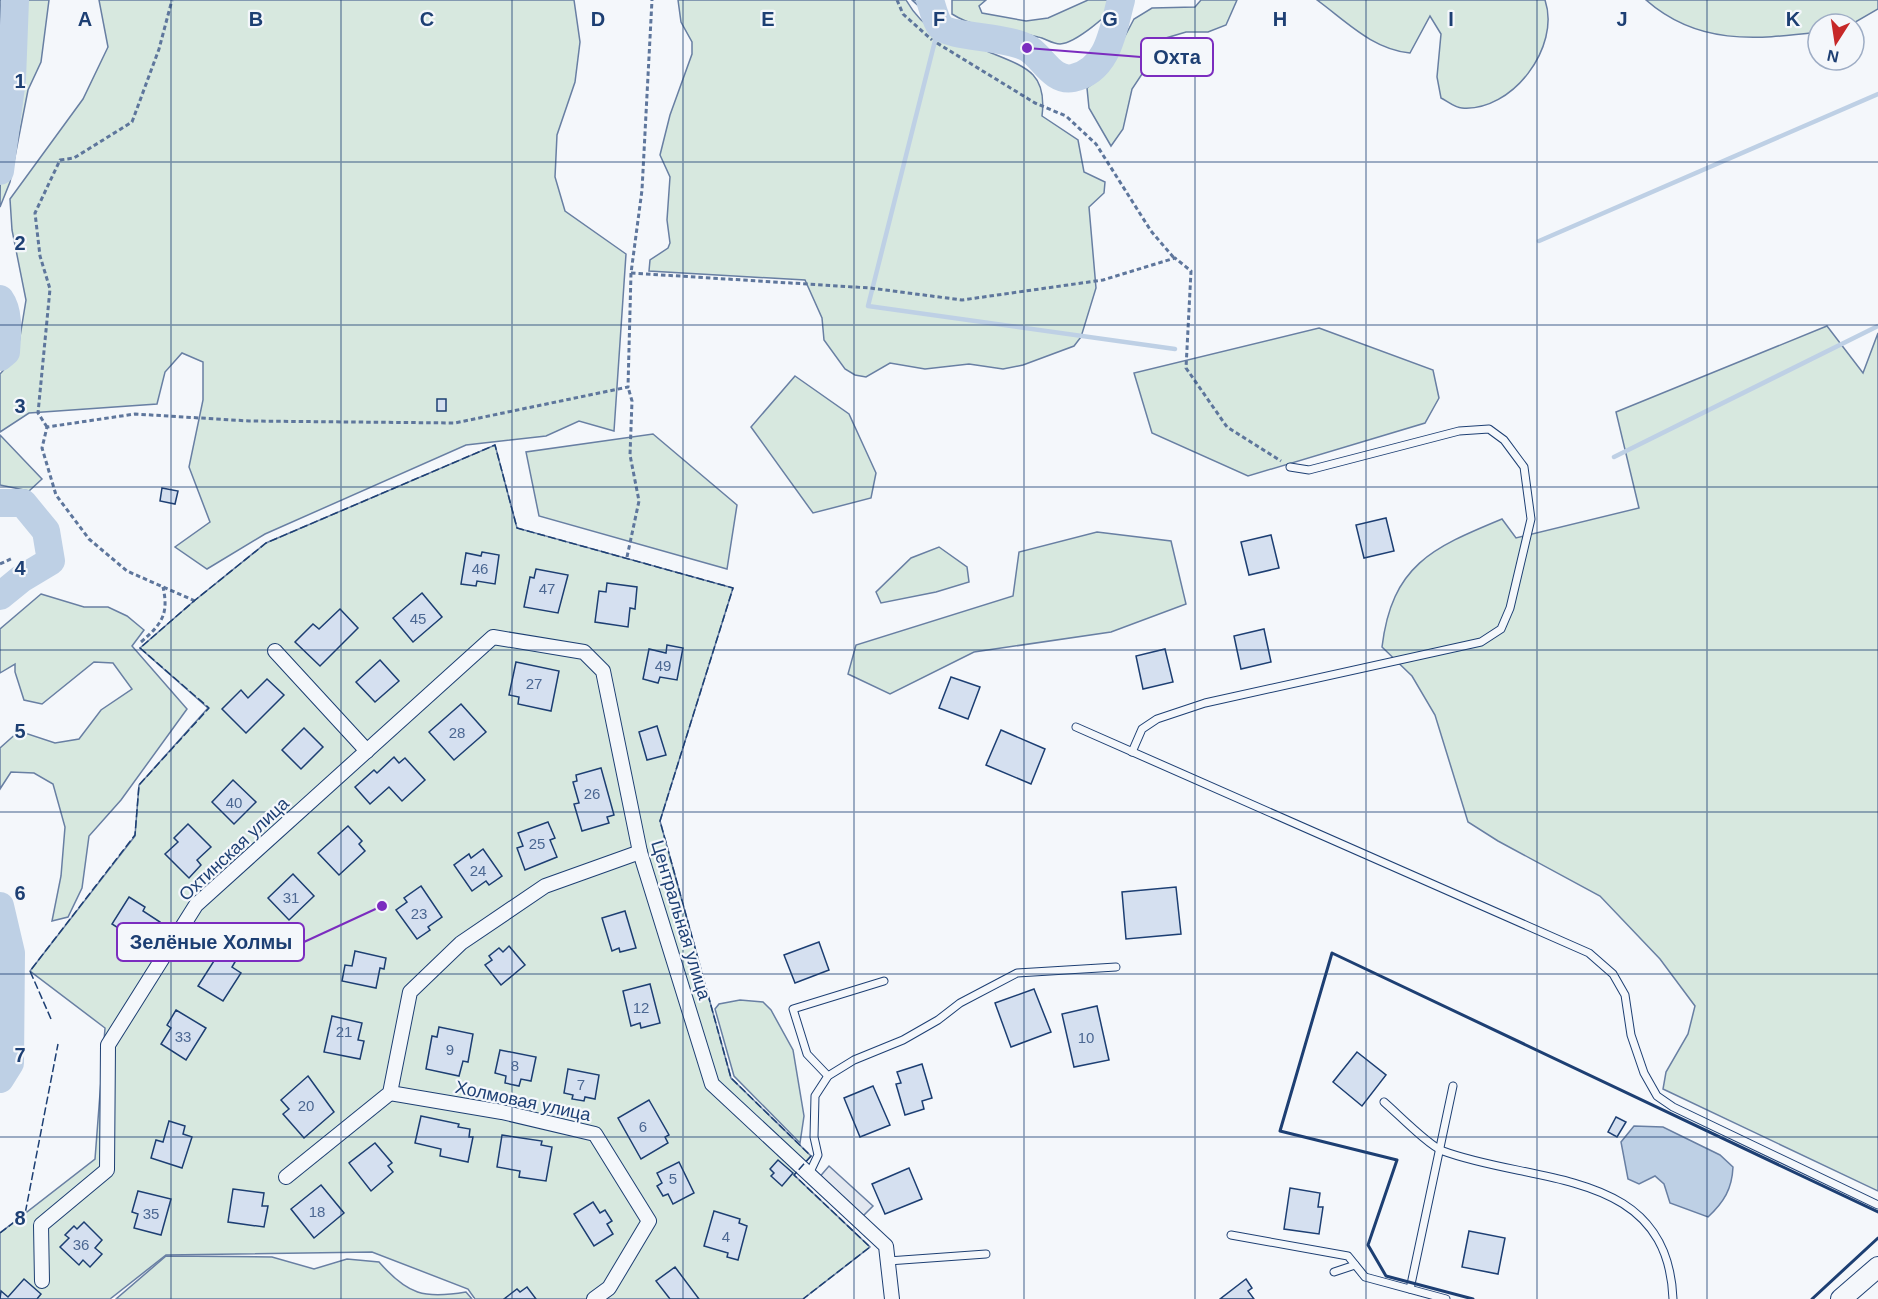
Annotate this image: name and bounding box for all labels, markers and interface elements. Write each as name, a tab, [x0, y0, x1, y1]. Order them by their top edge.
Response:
text: A	[78, 8, 92, 30]
text: B	[249, 8, 263, 30]
text: C	[420, 8, 434, 30]
text: D	[591, 8, 605, 30]
text: E	[761, 8, 775, 30]
text: F	[933, 8, 945, 30]
text: G	[1102, 8, 1118, 30]
text: H	[1273, 8, 1287, 30]
text: I	[1448, 8, 1454, 30]
text: J	[1616, 8, 1628, 30]
text: K	[1786, 8, 1801, 30]
north arrow	[1806, 12, 1866, 72]
callout: Охта	[1141, 38, 1213, 76]
text: Охта	[1153, 46, 1202, 68]
text: N	[1826, 47, 1840, 66]
text: 1	[14, 70, 26, 92]
text: 2	[14, 232, 26, 254]
text: 3	[14, 395, 26, 417]
text: 4	[14, 557, 26, 579]
house number: 46	[472, 560, 488, 577]
house number: 47	[539, 580, 555, 597]
house number: 45	[410, 610, 426, 627]
house number: 49	[655, 657, 671, 674]
house number: 27	[526, 675, 542, 692]
text: 5	[14, 720, 26, 742]
house number: 28	[449, 724, 465, 741]
house number: 26	[584, 785, 600, 802]
street label: Охтинская улица	[175, 792, 294, 905]
house number: 40	[226, 794, 242, 811]
house number: 25	[529, 835, 545, 852]
street label: Центральная улица	[647, 838, 715, 1003]
house number: 24	[470, 862, 486, 879]
text: 6	[14, 882, 26, 904]
house number: 31	[283, 889, 299, 906]
house number: 23	[411, 905, 427, 922]
callout: Зелёные Холмы	[117, 923, 304, 961]
text: Зелёные Холмы	[130, 931, 292, 953]
house number: 12	[633, 999, 649, 1016]
house number: 21	[336, 1023, 352, 1040]
house number: 33	[175, 1028, 191, 1045]
house number: 10	[1078, 1029, 1094, 1046]
house number: 9	[446, 1041, 454, 1058]
text: 7	[14, 1044, 26, 1066]
house number: 8	[511, 1057, 519, 1074]
house number: 7	[577, 1076, 585, 1093]
street label: Холмовая улица	[453, 1077, 593, 1125]
house number: 20	[298, 1097, 314, 1114]
house number: 6	[639, 1118, 647, 1135]
house number: 5	[669, 1170, 677, 1187]
house number: 18	[309, 1203, 325, 1220]
house number: 35	[143, 1205, 159, 1222]
text: 8	[14, 1207, 26, 1229]
house number: 4	[722, 1228, 730, 1245]
house number: 36	[73, 1236, 89, 1253]

